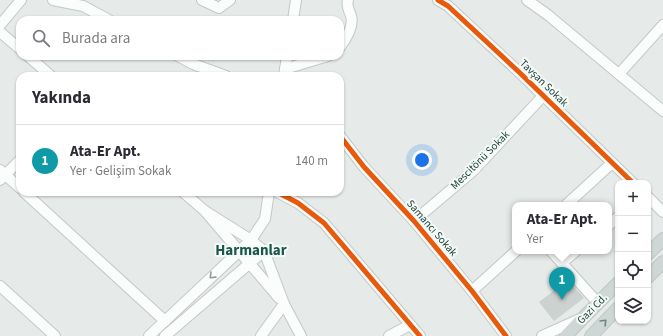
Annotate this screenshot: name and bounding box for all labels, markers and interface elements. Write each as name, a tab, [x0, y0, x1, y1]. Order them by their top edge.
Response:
search box	[16, 16, 344, 60]
icon: search	[30, 27, 52, 49]
text: Burada ara	[62, 28, 130, 49]
street label: Tavşan Sokak	[516, 56, 572, 110]
text: Yakında	[32, 86, 91, 110]
street label: Mescitönü Sokak	[447, 127, 513, 193]
text: Ata-Er Apt.	[70, 141, 141, 162]
your location	[412, 150, 432, 170]
text: 1	[42, 152, 48, 170]
text: 140 m	[295, 152, 328, 170]
text: Yer · Gelişim Sokak	[70, 162, 171, 180]
map controls	[615, 180, 651, 324]
button: +	[615, 180, 651, 216]
street label: Samancı Sokak	[403, 197, 461, 260]
popup	[512, 202, 612, 254]
text: Ata-Er Apt.	[527, 209, 597, 230]
button: −	[615, 216, 651, 252]
text: Yer	[527, 230, 543, 248]
district label: Harmanlar	[215, 240, 287, 261]
button: locate	[615, 252, 651, 288]
pin: 1	[549, 267, 575, 300]
one-way arrow	[209, 271, 217, 279]
button: layers	[615, 288, 651, 324]
street label: Gazi Cd.	[574, 290, 611, 327]
one-way arrow	[600, 319, 607, 327]

